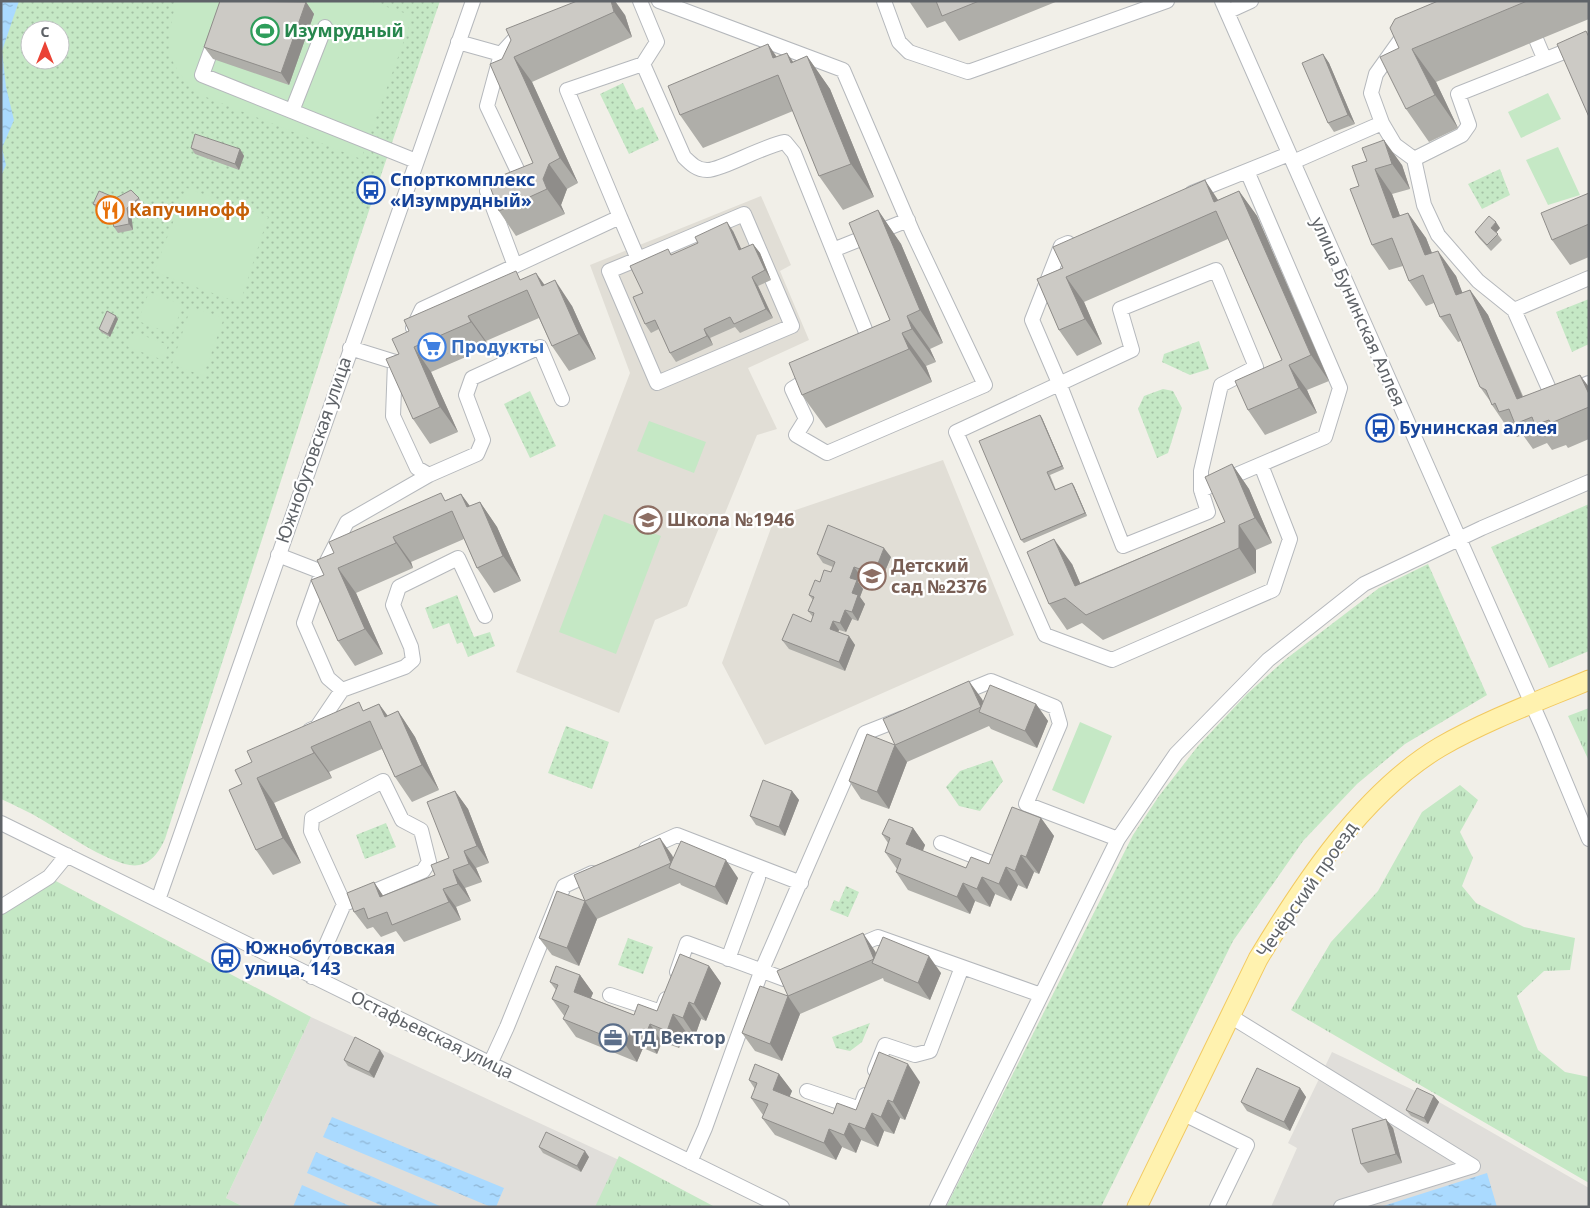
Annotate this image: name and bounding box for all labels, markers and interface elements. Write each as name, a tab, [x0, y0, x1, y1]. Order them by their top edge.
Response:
sports icon: Изумрудный	[250, 16, 280, 46]
place label: Изумрудный	[284, 18, 404, 42]
north arrow	[20, 20, 70, 70]
text: С	[40, 22, 50, 41]
place label: Спорткомплекс «Изумрудный»	[390, 167, 535, 212]
bus stop icon: Спорткомплекс «Изумрудный»	[356, 175, 386, 205]
restaurant icon: Капучинофф	[95, 195, 125, 225]
place label: Капучинофф	[129, 197, 250, 221]
street label: улица Бунинская Аллея	[1306, 213, 1412, 410]
supermarket icon: Продукты	[417, 332, 447, 362]
place label: Продукты	[451, 334, 544, 358]
street label: Южнобутовская улица	[270, 353, 356, 546]
bus stop icon: Бунинская аллея	[1365, 413, 1395, 443]
place label: Бунинская аллея	[1399, 415, 1557, 439]
school or university icon: Школа №1946	[633, 505, 663, 535]
place label: Школа №1946	[667, 507, 794, 531]
place label: Детский сад №2376	[891, 553, 987, 598]
school or university icon: Детский сад №2376	[857, 561, 887, 591]
street label: Чечёрский проезд	[1250, 817, 1362, 962]
place label: Южнобутовская улица, 143	[244, 935, 395, 980]
bus stop icon: Южнобутовская улица, 143	[211, 943, 241, 973]
street label: Остафьевская улица	[347, 984, 518, 1084]
office icon: ТД Вектор	[598, 1023, 628, 1053]
place label: ТД Вектор	[632, 1025, 726, 1049]

